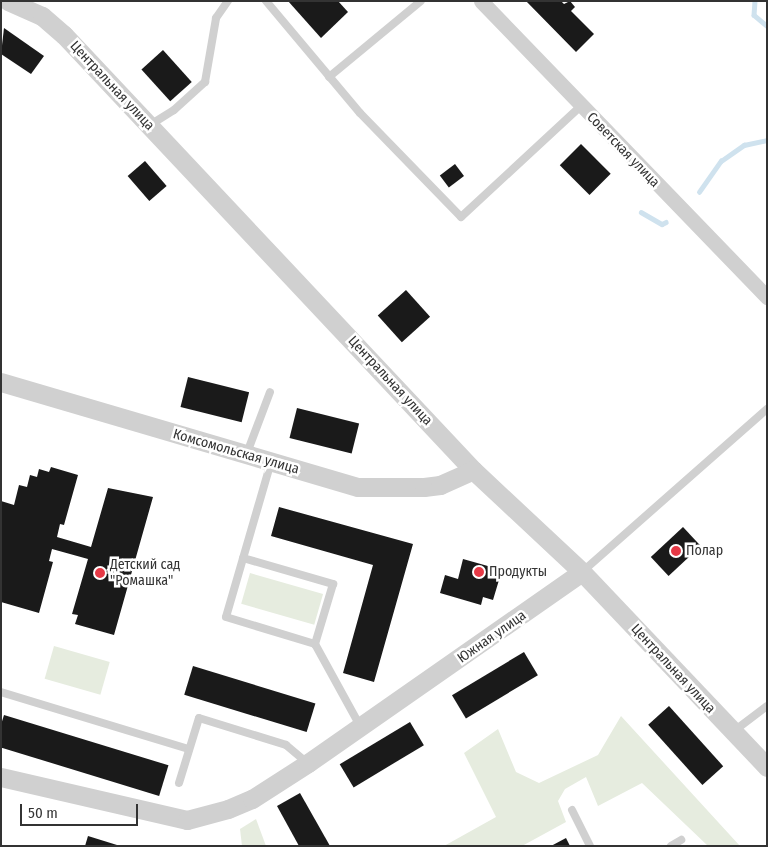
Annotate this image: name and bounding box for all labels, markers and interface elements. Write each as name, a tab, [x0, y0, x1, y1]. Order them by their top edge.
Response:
street label: Центральная улица	[66, 38, 158, 134]
street label: Советская улица	[583, 109, 663, 191]
street label: Центральная улица	[344, 333, 436, 429]
street label: Комсомольская улица	[171, 426, 301, 478]
place label: Полар	[686, 543, 723, 559]
marker: Полар	[670, 545, 682, 557]
place label: Детский сад "Ромашка"	[110, 557, 180, 590]
place label: Продукты	[489, 564, 547, 580]
marker: Продукты	[473, 566, 485, 578]
marker: Детский сад "Ромашка"	[94, 567, 106, 579]
street label: Южная улица	[454, 607, 530, 667]
street label: Центральная улица	[627, 621, 719, 717]
scale bar	[22, 794, 140, 826]
text: 50 m	[28, 804, 58, 822]

